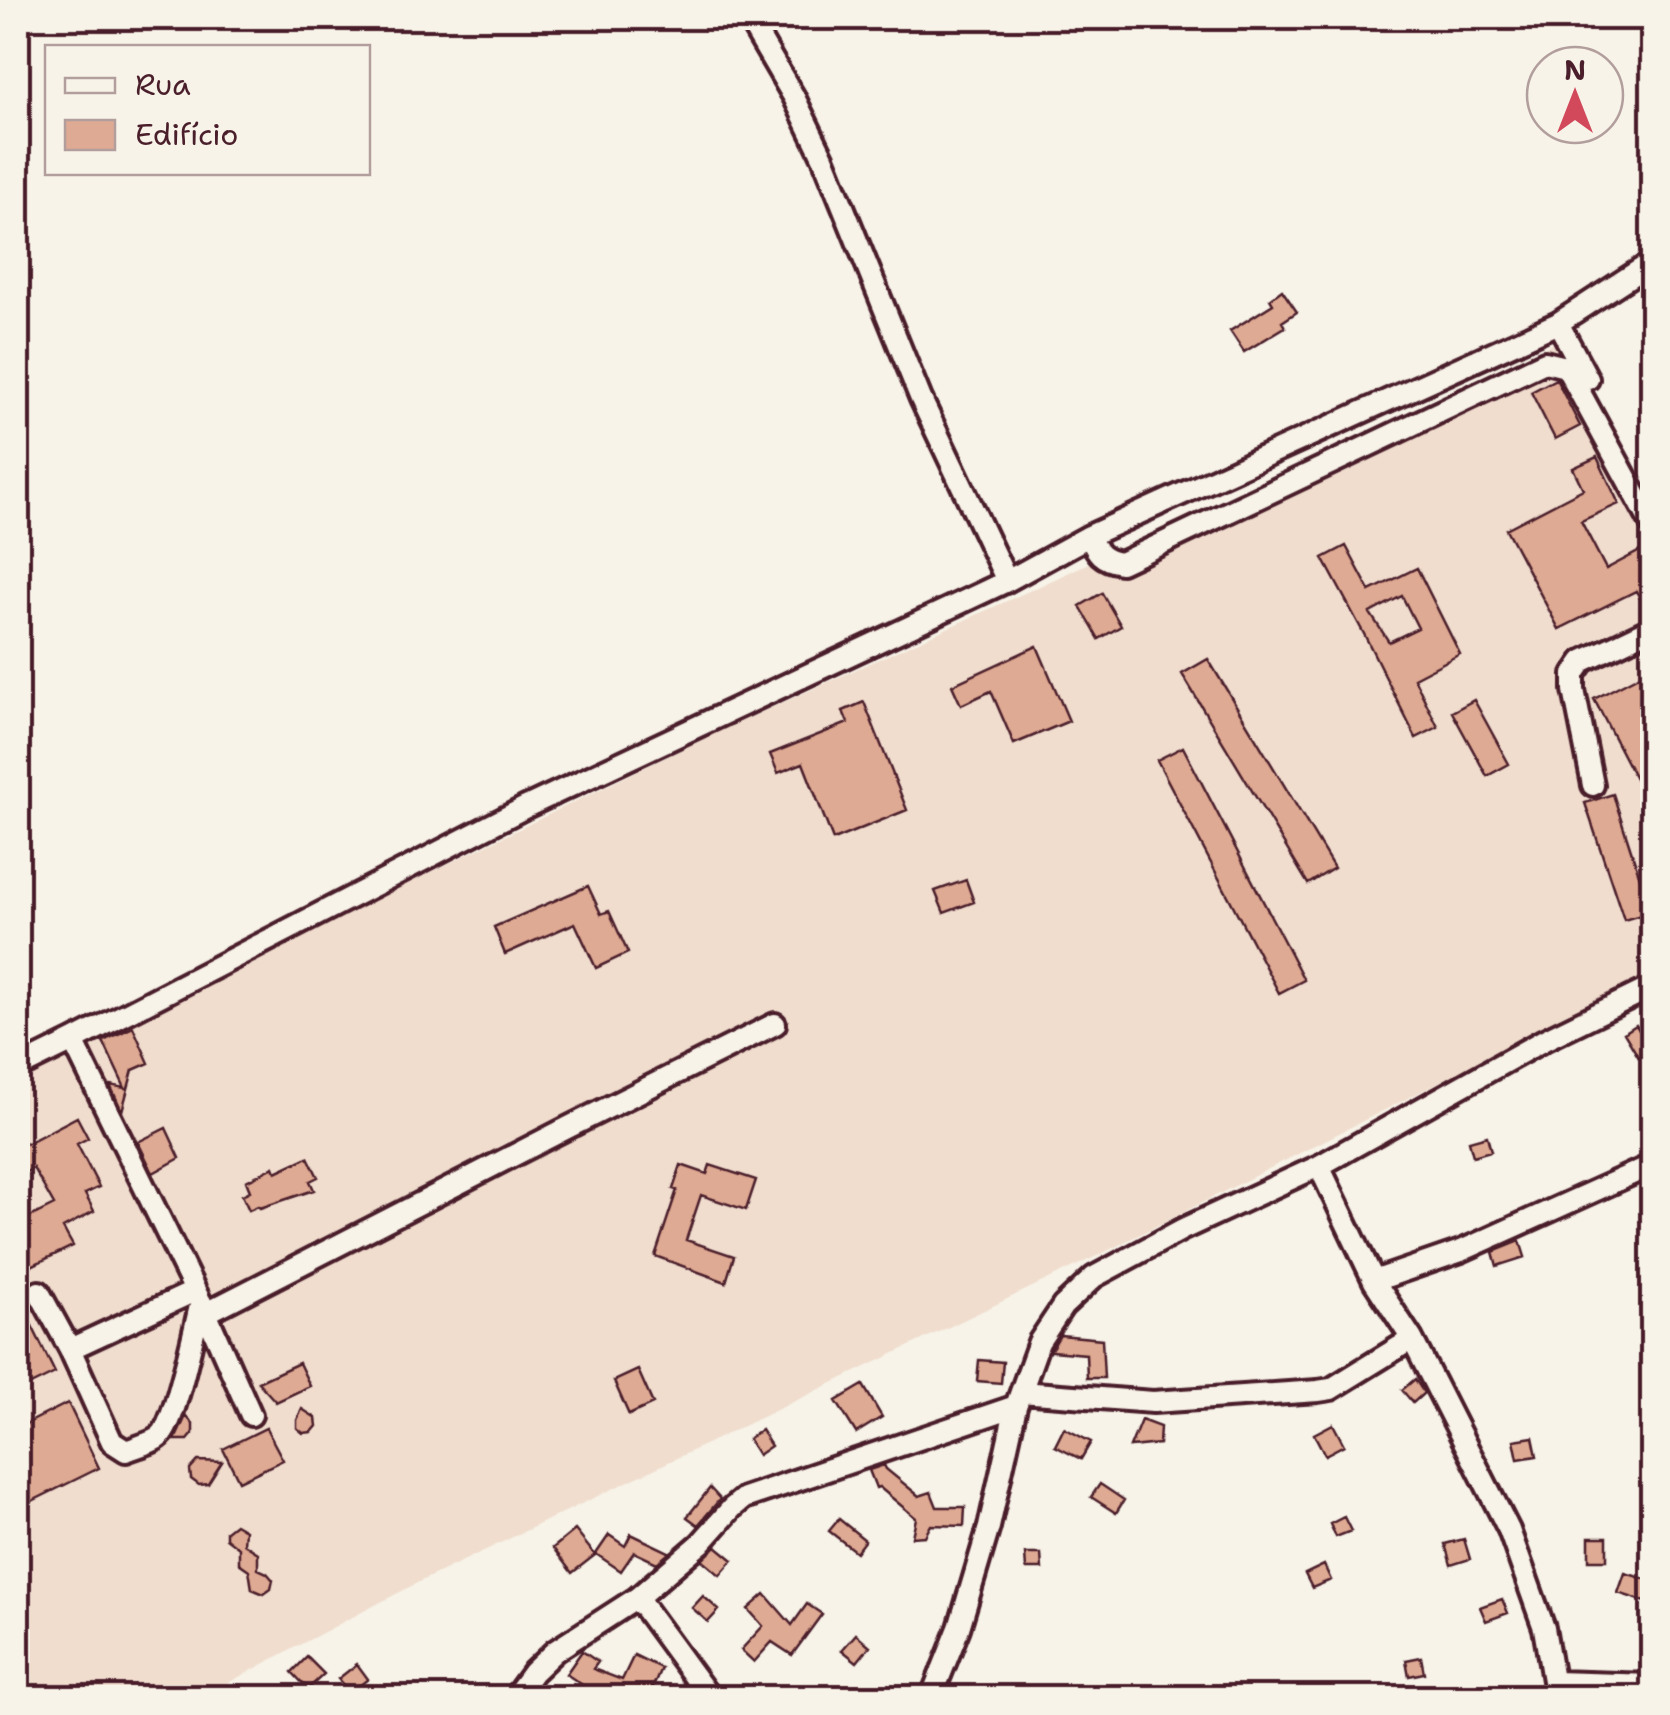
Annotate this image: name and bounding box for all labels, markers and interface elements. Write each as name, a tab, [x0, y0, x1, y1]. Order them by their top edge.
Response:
legend	[45, 45, 370, 175]
north arrow	[1525, 45, 1625, 145]
text: N	[1564, 51, 1586, 89]
text: Rua	[135, 64, 191, 105]
text: Edifício	[135, 114, 239, 155]

